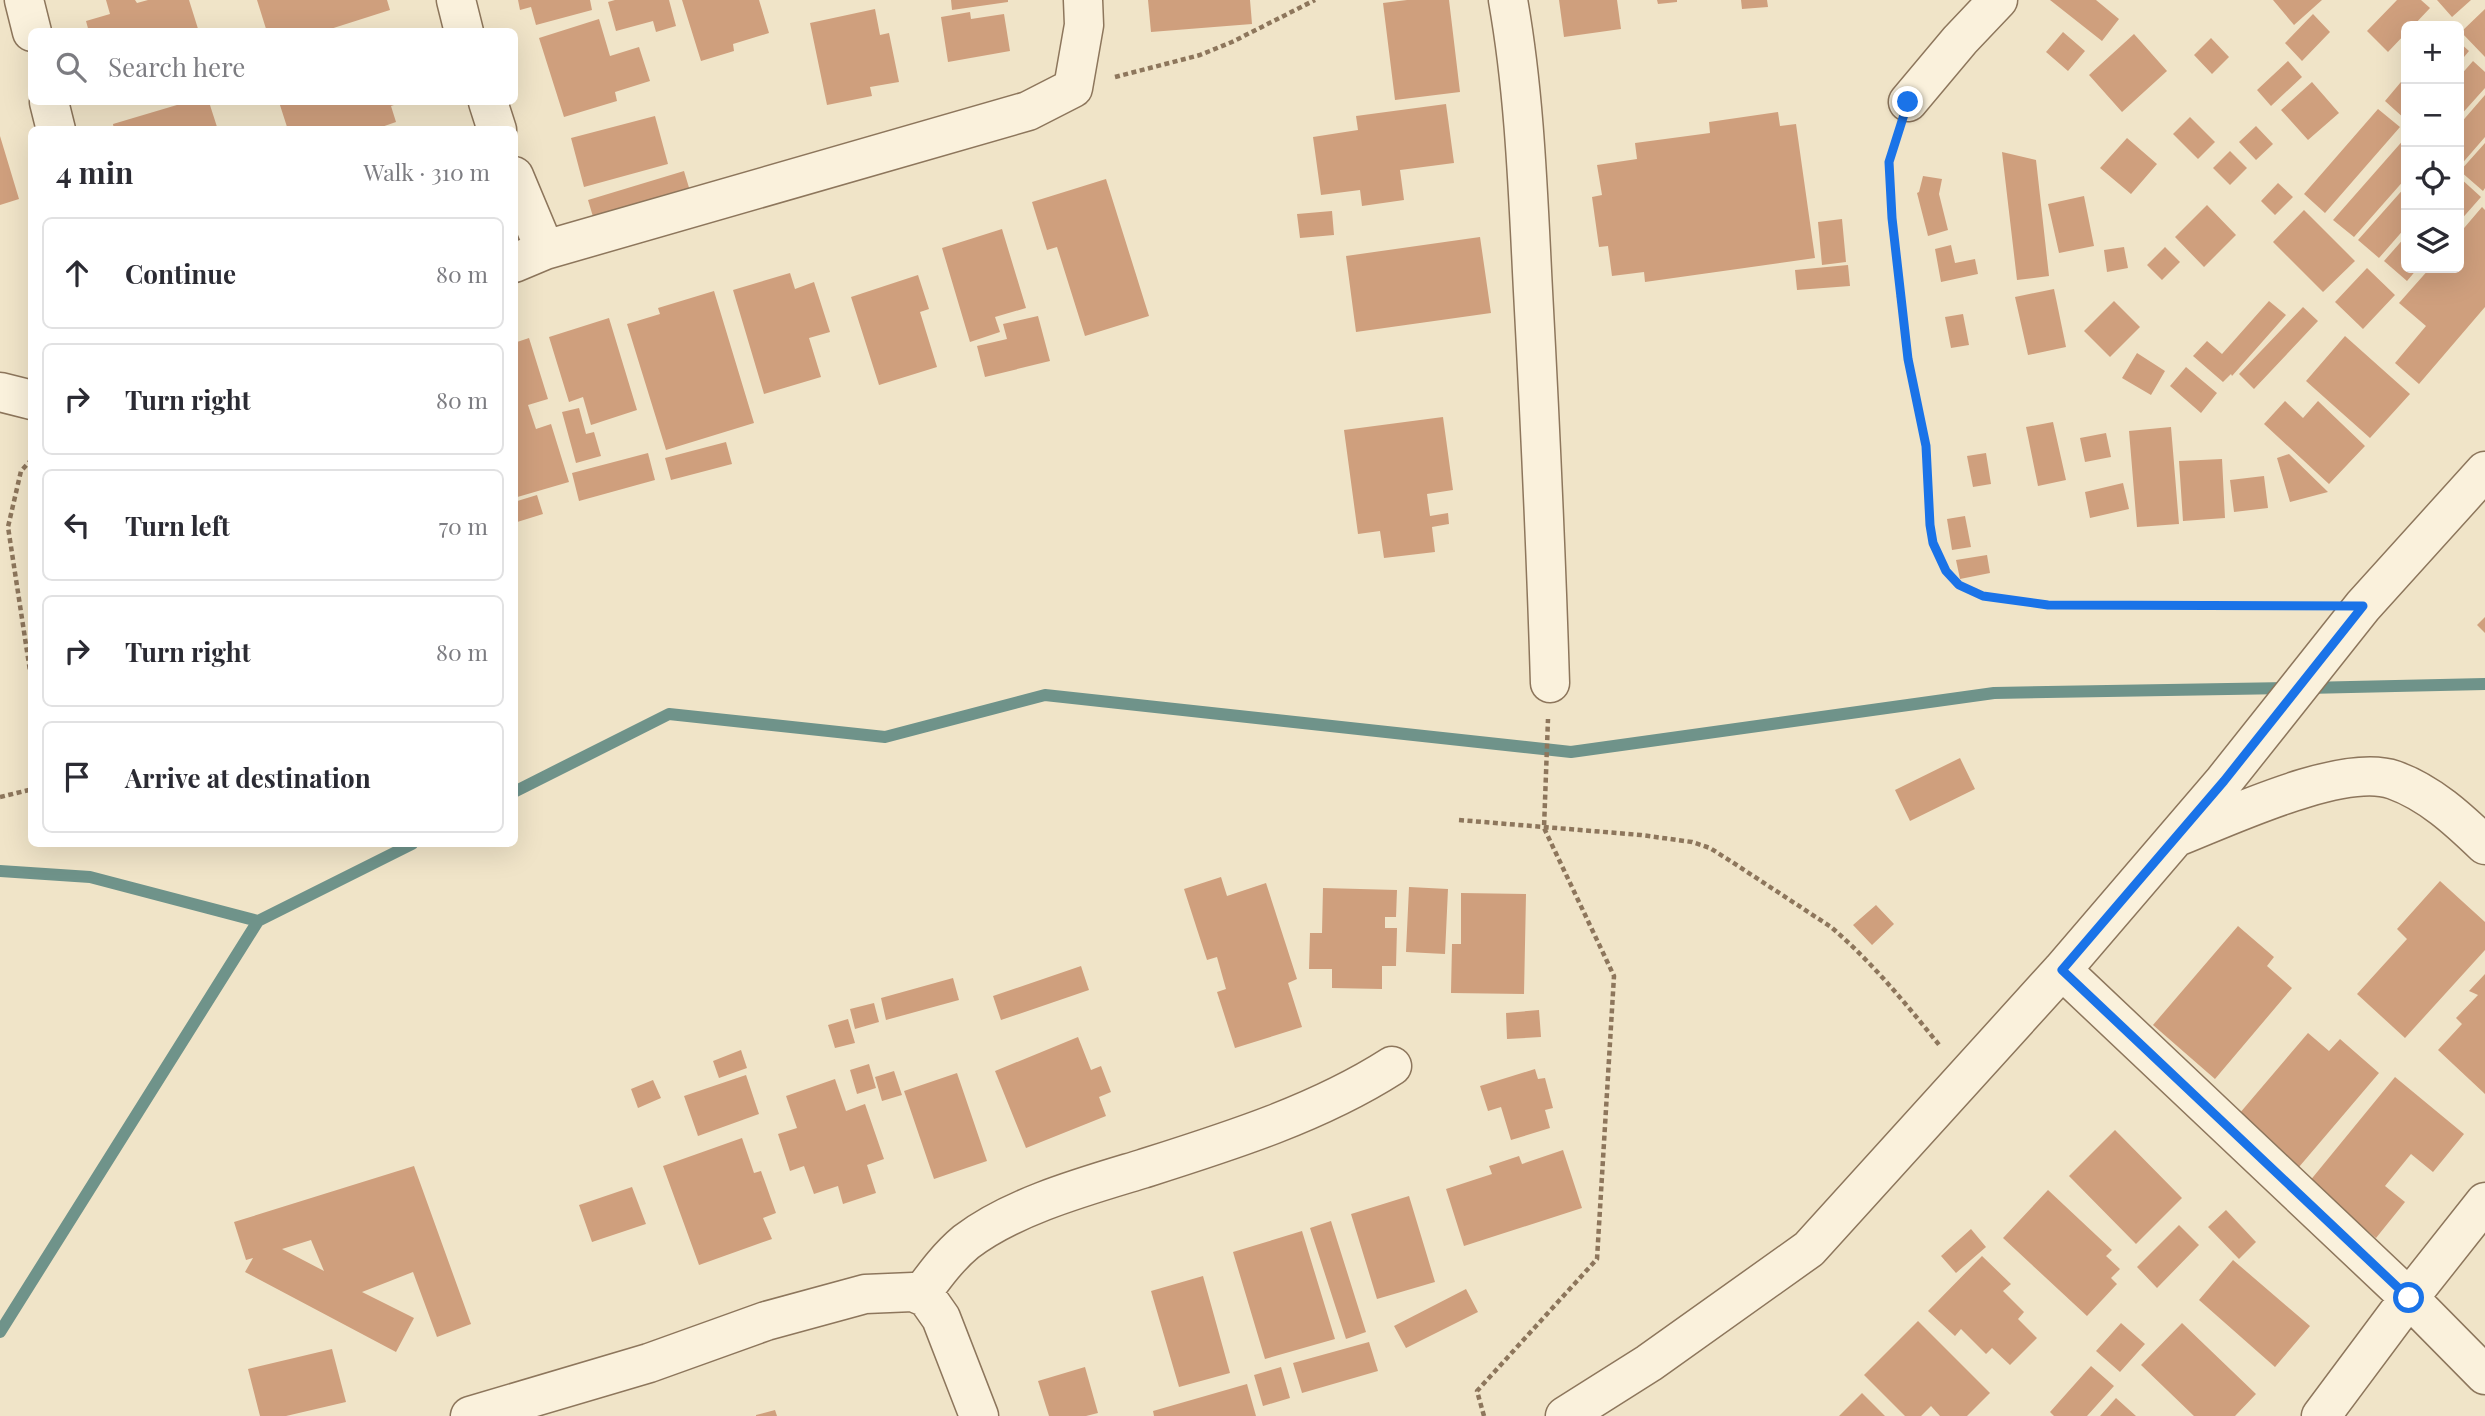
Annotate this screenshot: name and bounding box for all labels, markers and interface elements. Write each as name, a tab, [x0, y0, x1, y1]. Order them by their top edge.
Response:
map controls	[2401, 21, 2464, 273]
button: +	[2401, 21, 2464, 84]
search box	[28, 28, 518, 105]
icon: search	[52, 48, 90, 86]
text: Search here	[108, 49, 245, 84]
button: −	[2401, 84, 2464, 147]
route end	[1892, 86, 1923, 117]
button: locate	[2401, 147, 2464, 210]
text: 4 min	[56, 152, 134, 192]
text: Walk · 310 m	[364, 156, 490, 187]
button: layers	[2401, 210, 2464, 273]
icon: ahead	[58, 254, 96, 292]
text: Continue	[125, 256, 236, 291]
text: 80 m	[436, 258, 488, 289]
icon: right	[58, 380, 96, 418]
text: Turn right	[125, 382, 251, 417]
text: 80 m	[436, 384, 488, 415]
icon: left	[58, 506, 96, 544]
text: Turn left	[125, 508, 230, 543]
text: 70 m	[439, 510, 488, 541]
icon: right	[58, 632, 96, 670]
text: Turn right	[125, 634, 251, 669]
text: 80 m	[436, 636, 488, 667]
icon: arrive	[58, 758, 96, 796]
text: Arrive at destination	[125, 760, 371, 795]
route start	[2393, 1282, 2424, 1313]

